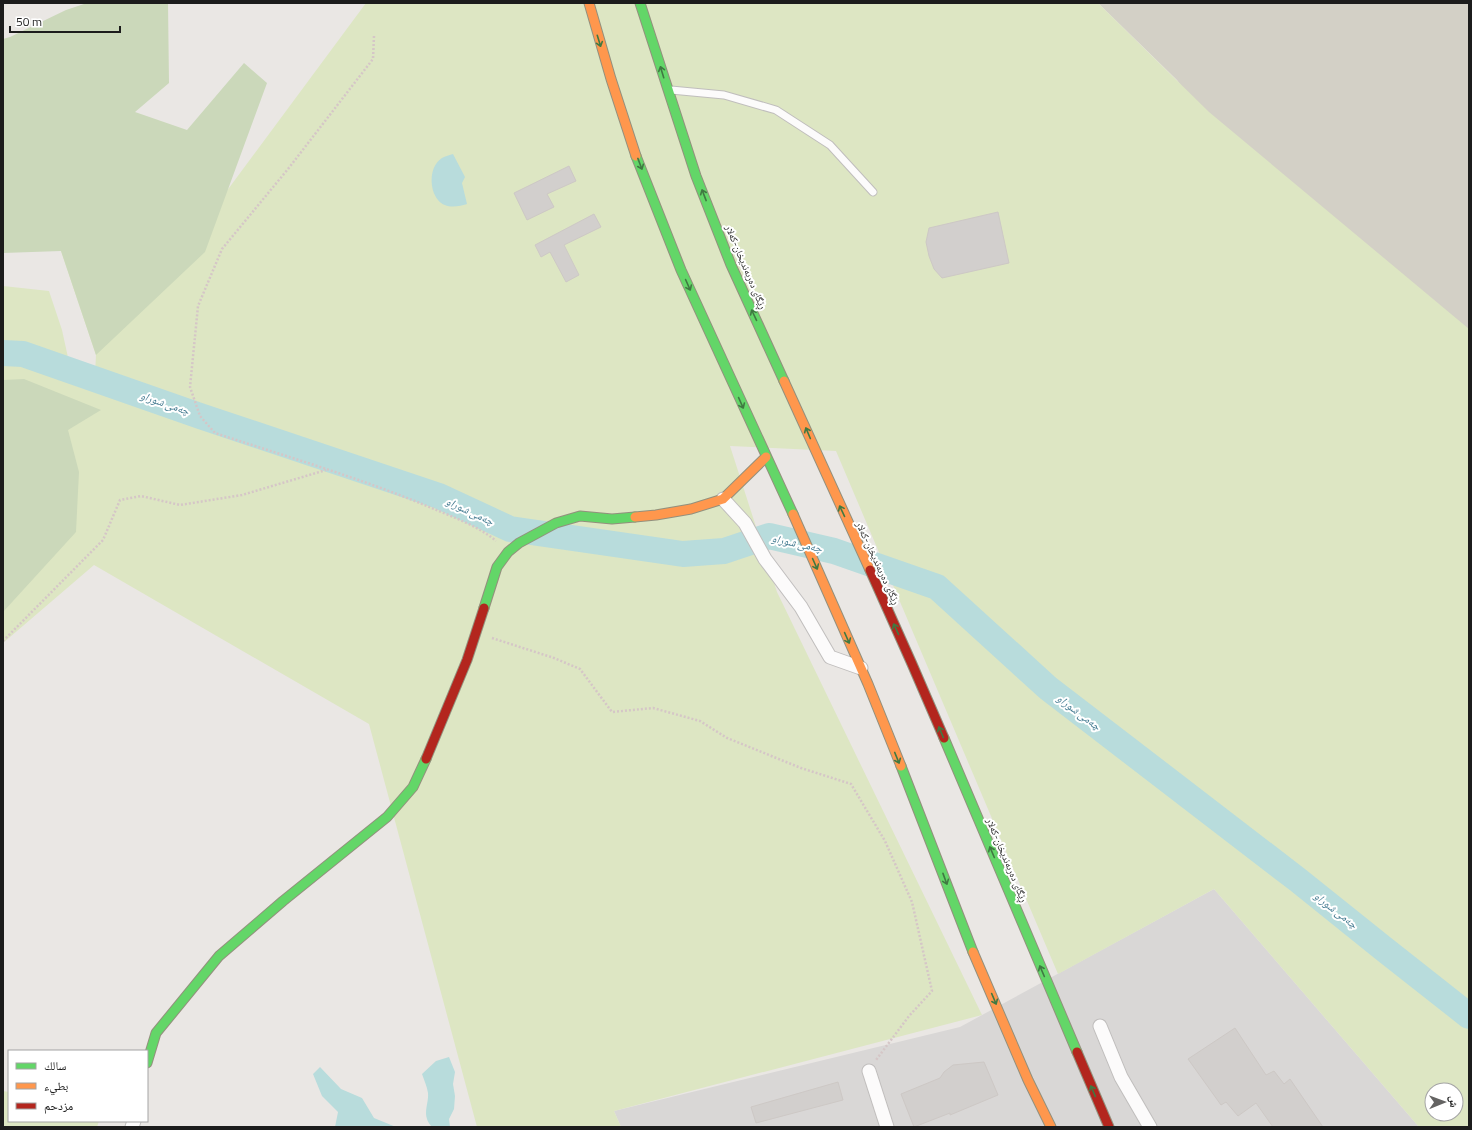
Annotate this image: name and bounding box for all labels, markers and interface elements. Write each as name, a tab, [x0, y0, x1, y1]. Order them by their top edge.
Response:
scale bar	[10, 8, 120, 34]
text: 50 m	[16, 12, 42, 31]
one-way arrow	[596, 34, 603, 47]
one-way arrow	[657, 66, 665, 78]
one-way arrow	[636, 158, 644, 170]
one-way arrow	[699, 189, 707, 201]
street label: ڕێگای دەربەندیخان-کەلار	[721, 222, 771, 312]
one-way arrow	[685, 279, 692, 291]
one-way arrow	[750, 309, 757, 321]
water label: چەمی شوراو	[137, 387, 193, 419]
one-way arrow	[738, 397, 746, 409]
one-way arrow	[804, 427, 811, 439]
water label: چەمی شوراو	[442, 492, 498, 530]
one-way arrow	[838, 505, 845, 517]
street label: ڕێگای دەربەندیخان-کەلار	[852, 518, 904, 607]
water label: چەمی شوراو	[769, 530, 825, 556]
one-way arrow	[812, 557, 819, 569]
one-way arrow	[892, 623, 899, 635]
one-way arrow	[844, 631, 852, 643]
water label: چەمی شوراو	[1053, 690, 1105, 734]
one-way arrow	[936, 727, 944, 739]
one-way arrow	[894, 751, 902, 763]
street label: ڕێگای دەربەندیخان-کەلار	[982, 815, 1032, 905]
one-way arrow	[987, 846, 995, 858]
one-way arrow	[942, 872, 950, 884]
water label: چەمی شوراو	[1310, 887, 1362, 933]
one-way arrow	[1038, 966, 1046, 978]
one-way arrow	[990, 993, 998, 1005]
legend	[8, 1050, 148, 1122]
text: سالك	[44, 1056, 66, 1075]
text: بطيء	[44, 1076, 68, 1096]
north arrow	[1424, 1082, 1464, 1122]
one-way arrow	[1089, 1086, 1097, 1098]
text: مزدحم	[44, 1096, 73, 1115]
text: ش	[1446, 1096, 1462, 1108]

